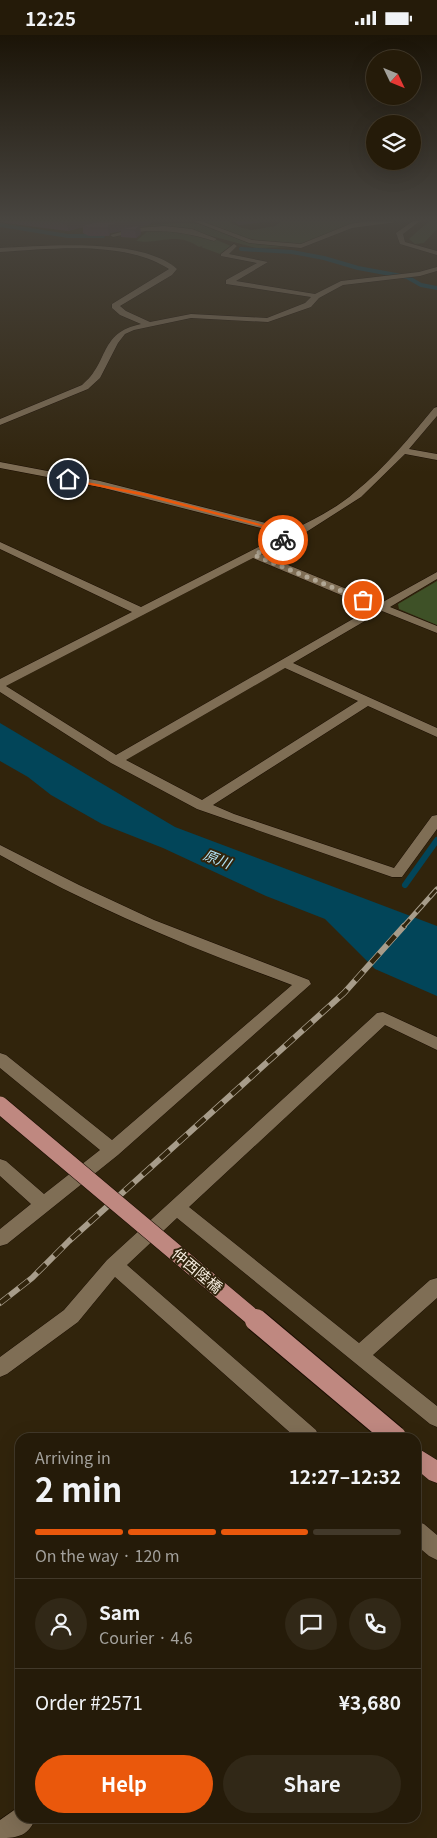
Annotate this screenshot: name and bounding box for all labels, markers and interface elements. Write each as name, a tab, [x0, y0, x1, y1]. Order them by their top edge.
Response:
text: 12:25	[25, 4, 76, 31]
north arrow	[366, 50, 421, 105]
map controls	[366, 50, 421, 170]
button: layers	[366, 115, 421, 170]
pin	[47, 458, 89, 500]
icon: home	[54, 465, 82, 493]
courier	[258, 515, 308, 565]
icon: bike	[269, 526, 297, 554]
pin	[342, 579, 384, 621]
icon: bag	[349, 586, 377, 614]
water label: 原川	[201, 844, 236, 873]
street label: 仲西陸橋	[168, 1243, 228, 1297]
text: Arriving in	[35, 1445, 111, 1469]
text: 12:27–12:32	[289, 1462, 401, 1489]
text: 2 min	[35, 1465, 122, 1511]
text: On the way · 120 m	[35, 1543, 180, 1567]
button: person	[35, 1598, 87, 1650]
text: Sam	[99, 1598, 140, 1625]
button: chat	[285, 1598, 337, 1650]
button: phone	[349, 1598, 401, 1650]
text: Courier · 4.6	[99, 1625, 193, 1649]
text: Order #2571	[35, 1688, 143, 1715]
text: ¥3,680	[339, 1688, 401, 1715]
button: Help	[35, 1755, 213, 1813]
button: Share	[223, 1755, 401, 1813]

